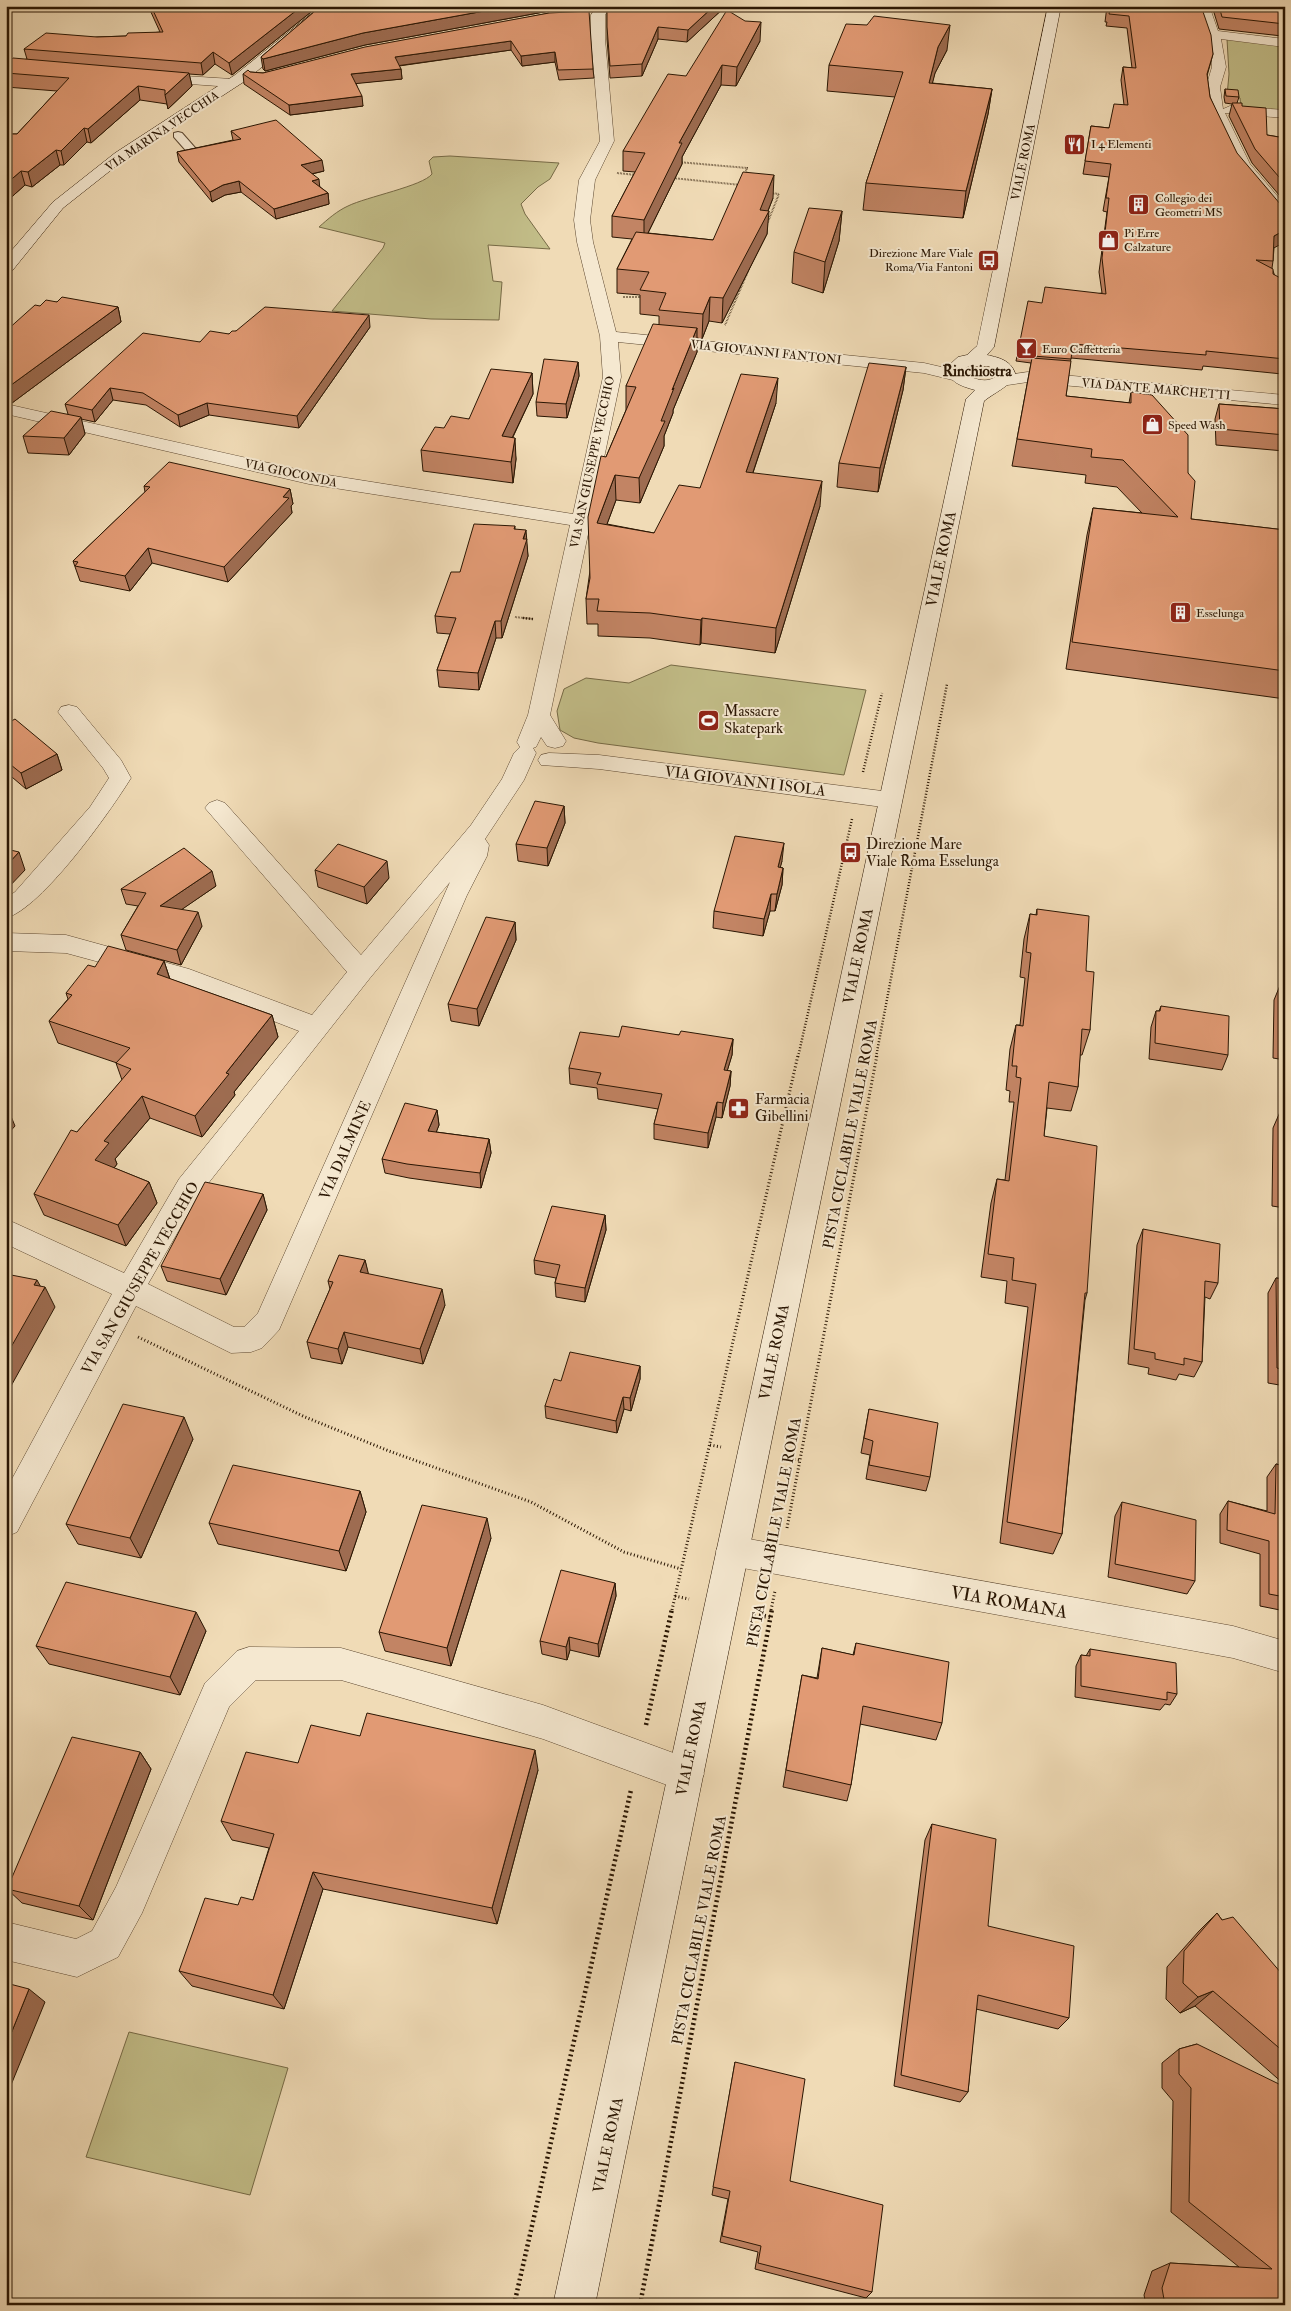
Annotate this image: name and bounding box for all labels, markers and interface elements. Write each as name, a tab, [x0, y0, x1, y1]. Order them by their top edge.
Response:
street label: VIA MARINA VECCHIA	[103, 88, 222, 175]
street label: VIALE ROMA	[1008, 122, 1039, 202]
restaurant icon: I 4 Elementi	[1063, 132, 1087, 156]
place label: I 4 Elementi	[1091, 137, 1152, 152]
place label: Collegio dei Geometri MS	[1155, 191, 1223, 220]
building icon: Collegio dei Geometri MS	[1127, 193, 1151, 217]
place label: Pi Erre Calzature	[1124, 226, 1171, 255]
shop icon: Pi Erre Calzature	[1096, 228, 1120, 252]
place label: Direzione Mare Viale Roma/Via Fantoni	[869, 246, 973, 275]
bus stop icon: Direzione Mare Viale Roma/Via Fantoni	[977, 248, 1001, 272]
street label: VIA GIOVANNI FANTONI	[690, 337, 842, 368]
bar icon: Euro Caffetteria	[1014, 337, 1038, 361]
place label: Euro Caffetteria	[1042, 342, 1122, 357]
district label: Rinchiostra	[942, 362, 1012, 381]
street label: VIA SAN GIUSEPPE VECCHIO	[567, 374, 618, 550]
street label: VIA DANTE MARCHETTI	[1081, 376, 1231, 403]
shop icon: Speed Wash	[1140, 413, 1164, 437]
place label: Speed Wash	[1168, 418, 1226, 433]
street label: VIA GIOCONDA	[243, 456, 339, 491]
street label: VIALE ROMA	[922, 509, 961, 609]
building icon: Esselunga	[1168, 601, 1192, 625]
place label: Esselunga	[1196, 606, 1245, 621]
place label: Massacre Skatepark	[724, 702, 783, 739]
sports icon: Massacre Skatepark	[696, 708, 720, 732]
street label: VIA GIOVANNI ISOLA	[663, 762, 827, 801]
place label: Direzione Mare Viale Roma Esselunga	[866, 835, 1000, 871]
bus stop icon: Direzione Mare Viale Roma Esselunga	[838, 841, 862, 865]
street label: VIALE ROMA	[839, 906, 878, 1006]
street label: PISTA CICLABILE VIALE ROMA	[819, 1017, 882, 1250]
place label: Farmacia Gibellini	[755, 1090, 811, 1126]
pharmacy icon: Farmacia Gibellini	[727, 1096, 751, 1120]
street label: VIA DALMINE	[315, 1098, 376, 1203]
street label: VIA SAN GIUSEPPE VECCHIO	[77, 1178, 204, 1378]
street label: VIALE ROMA	[755, 1302, 794, 1402]
street label: PISTA CICLABILE VIALE ROMA	[743, 1415, 806, 1648]
street label: VIA ROMANA	[949, 1581, 1070, 1624]
street label: VIALE ROMA	[672, 1698, 711, 1798]
street label: PISTA CICLABILE VIALE ROMA	[668, 1813, 731, 2046]
street label: VIALE ROMA	[589, 2095, 628, 2195]

